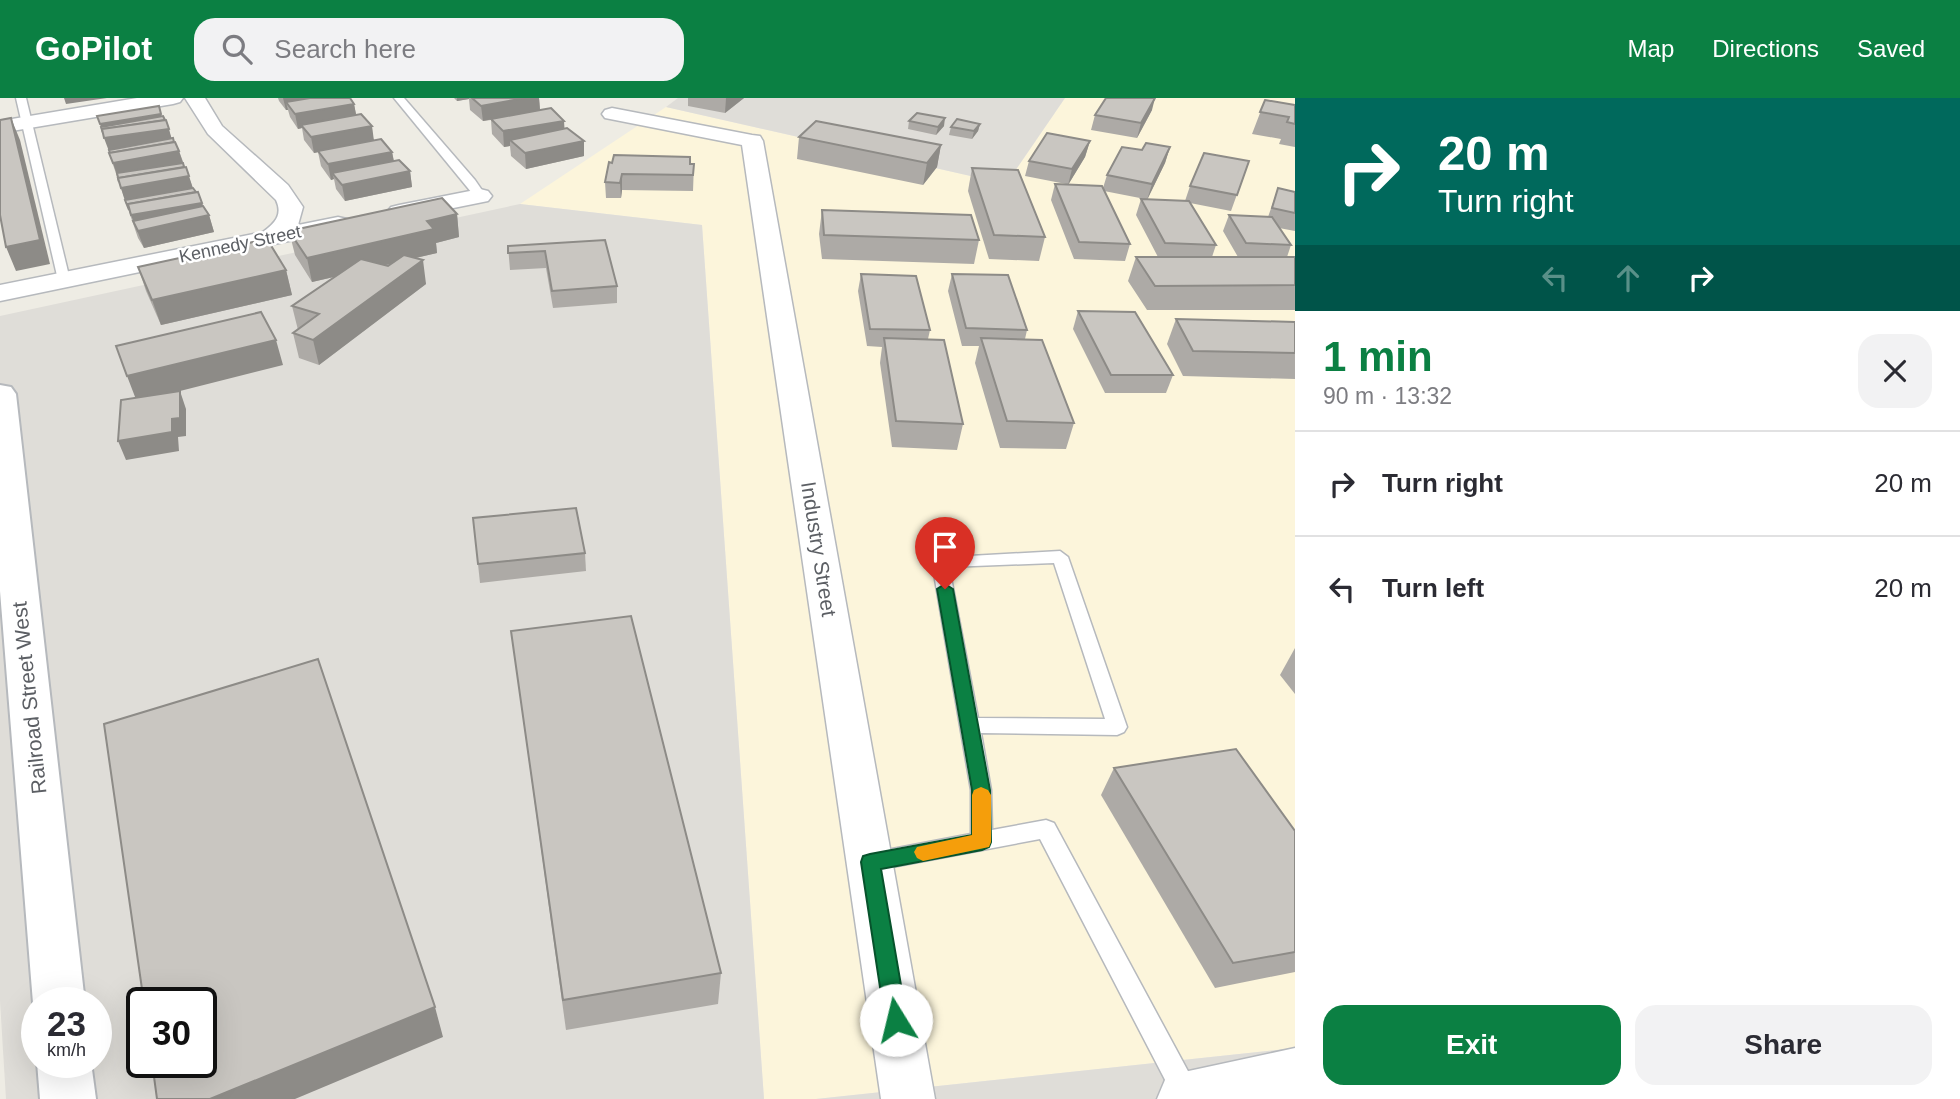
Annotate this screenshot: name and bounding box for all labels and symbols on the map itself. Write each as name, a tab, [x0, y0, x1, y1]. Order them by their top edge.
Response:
street label: Kennedy Street	[177, 221, 303, 267]
street label: Industry Street	[797, 480, 841, 618]
pin	[915, 517, 975, 589]
street label: Railroad Street West	[7, 600, 51, 795]
position arrow	[859, 983, 933, 1057]
speed limit sign: 30	[126, 987, 217, 1078]

